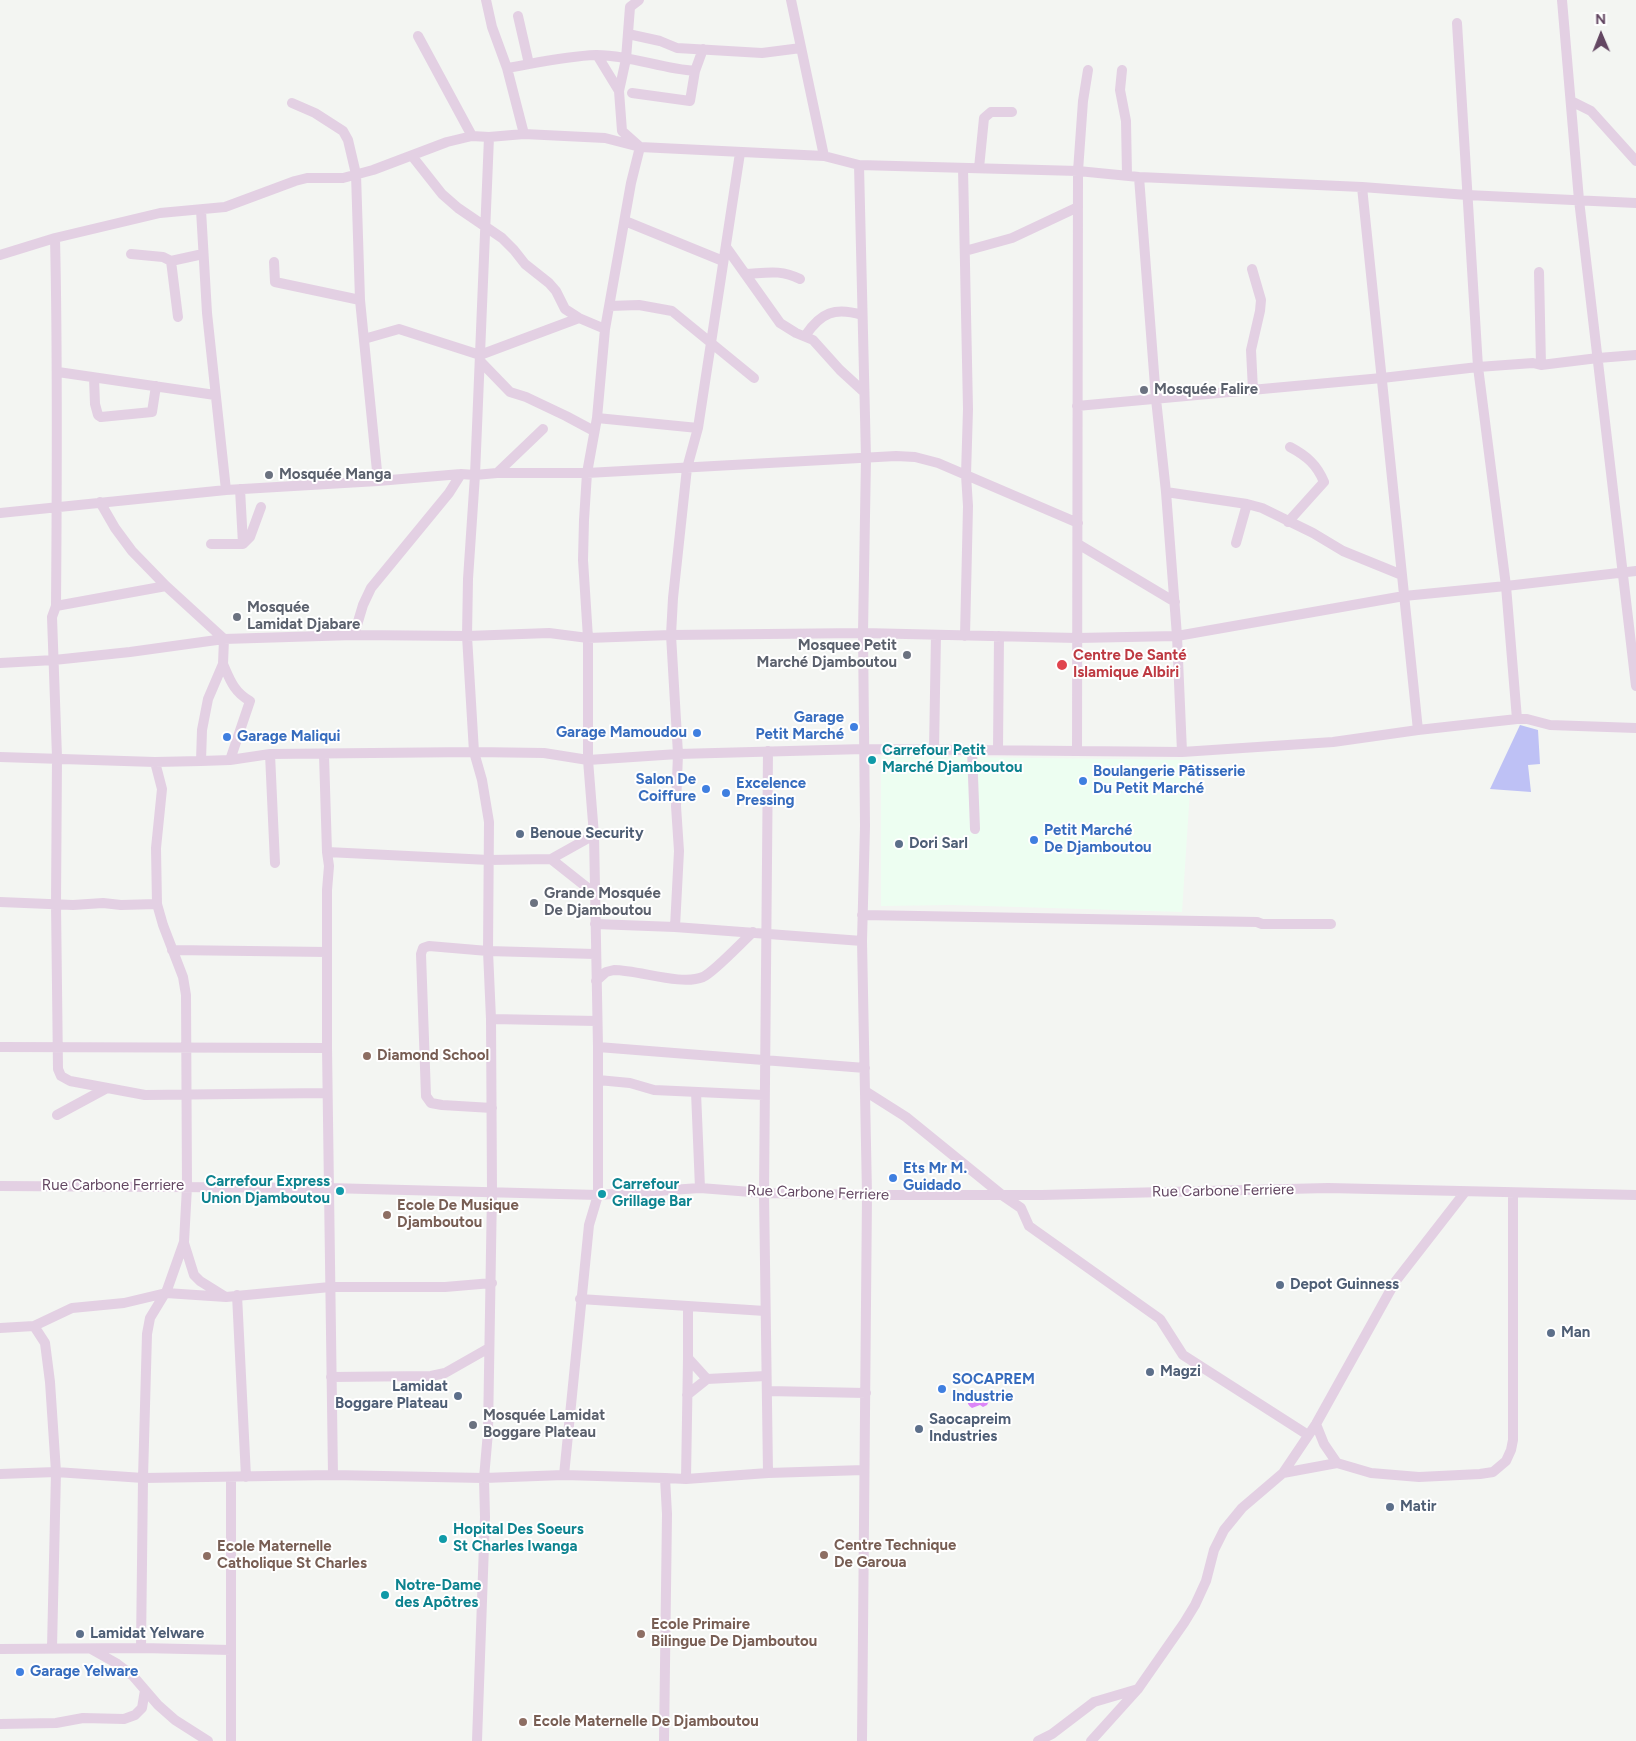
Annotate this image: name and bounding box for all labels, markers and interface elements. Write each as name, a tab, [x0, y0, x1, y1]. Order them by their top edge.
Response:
north arrow	[1576, 10, 1626, 60]
text: N	[1595, 11, 1606, 28]
place label: Mosquée Falire	[1154, 381, 1258, 399]
marker: Mosquée Falire	[1138, 384, 1150, 396]
place label: Mosquée Manga	[279, 466, 392, 484]
marker: Mosquée Manga	[263, 469, 275, 481]
place label: Mosquée Lamidat Djabare	[247, 599, 360, 634]
marker: Mosquée Lamidat Djabare	[231, 611, 243, 623]
place label: Mosquee Petit Marché Djamboutou	[757, 637, 897, 672]
place label: Centre De Santé Islamique Albiri	[1073, 647, 1187, 682]
marker: Mosquee Petit Marché Djamboutou	[901, 649, 913, 661]
marker: Centre De Santé Islamique Albiri	[1055, 658, 1069, 672]
place label: Garage Petit Marché	[756, 709, 844, 744]
marker: Garage Petit Marché	[848, 721, 860, 733]
place label: Garage Mamoudou	[556, 724, 687, 742]
marker: Garage Mamoudou	[691, 727, 703, 739]
place label: Garage Maliqui	[237, 728, 341, 746]
marker: Garage Maliqui	[221, 731, 233, 743]
place label: Carrefour Petit Marché Djamboutou	[882, 742, 1022, 777]
marker: Carrefour Petit Marché Djamboutou	[866, 754, 878, 766]
place label: Boulangerie Pâtisserie Du Petit Marché	[1093, 763, 1245, 798]
place label: Salon De Coiffure	[636, 771, 696, 806]
place label: Excelence Pressing	[736, 775, 806, 810]
marker: Boulangerie Pâtisserie Du Petit Marché	[1077, 775, 1089, 787]
marker: Salon De Coiffure	[700, 783, 712, 795]
marker: Excelence Pressing	[720, 787, 732, 799]
place label: Petit Marché De Djamboutou	[1044, 822, 1152, 857]
place label: Benoue Security	[530, 825, 644, 843]
marker: Benoue Security	[514, 828, 526, 840]
marker: Petit Marché De Djamboutou	[1028, 834, 1040, 846]
place label: Dori Sarl	[909, 835, 968, 853]
marker: Dori Sarl	[893, 838, 905, 850]
place label: Grande Mosquée De Djamboutou	[544, 885, 661, 920]
marker: Grande Mosquée De Djamboutou	[528, 897, 540, 909]
place label: Diamond School	[377, 1047, 489, 1065]
marker: Diamond School	[361, 1050, 373, 1062]
place label: Ets Mr M. Guidado	[903, 1160, 967, 1195]
marker: Ets Mr M. Guidado	[887, 1172, 899, 1184]
place label: Carrefour Express Union Djamboutou	[201, 1173, 330, 1208]
place label: Carrefour Grillage Bar	[612, 1176, 692, 1211]
street label: Rue Carbone Ferriere	[42, 1177, 184, 1195]
street label: Rue Carbone Ferriere	[1152, 1181, 1294, 1201]
street label: Rue Carbone Ferriere	[747, 1182, 889, 1204]
marker: Carrefour Express Union Djamboutou	[334, 1185, 346, 1197]
marker: Carrefour Grillage Bar	[596, 1188, 608, 1200]
place label: Ecole De Musique Djamboutou	[397, 1197, 519, 1232]
marker: Ecole De Musique Djamboutou	[381, 1209, 393, 1221]
place label: Depot Guinness	[1290, 1276, 1399, 1294]
marker: Depot Guinness	[1274, 1279, 1286, 1291]
place label: Man	[1561, 1324, 1590, 1342]
marker: Man	[1545, 1327, 1557, 1339]
place label: Magzi	[1160, 1363, 1201, 1381]
marker: Magzi	[1144, 1366, 1156, 1378]
place label: SOCAPREM Industrie	[952, 1371, 1035, 1406]
place label: Lamidat Boggare Plateau	[335, 1378, 448, 1413]
marker: SOCAPREM Industrie	[936, 1383, 948, 1395]
marker: Lamidat Boggare Plateau	[452, 1390, 464, 1402]
place label: Mosquée Lamidat Boggare Plateau	[483, 1407, 605, 1442]
place label: Saocapreim Industries	[929, 1411, 1011, 1446]
marker: Mosquée Lamidat Boggare Plateau	[467, 1419, 479, 1431]
marker: Saocapreim Industries	[913, 1423, 925, 1435]
place label: Matir	[1400, 1498, 1436, 1516]
marker: Matir	[1384, 1501, 1396, 1513]
place label: Hopital Des Soeurs St Charles Iwanga	[453, 1521, 584, 1556]
marker: Hopital Des Soeurs St Charles Iwanga	[437, 1533, 449, 1545]
place label: Centre Technique De Garoua	[834, 1537, 956, 1572]
place label: Ecole Maternelle Catholique St Charles	[217, 1538, 367, 1573]
marker: Centre Technique De Garoua	[818, 1549, 830, 1561]
marker: Ecole Maternelle Catholique St Charles	[201, 1550, 213, 1562]
place label: Notre-Dame des Apôtres	[395, 1577, 481, 1612]
marker: Notre-Dame des Apôtres	[379, 1589, 391, 1601]
place label: Ecole Primaire Bilingue De Djamboutou	[651, 1616, 817, 1651]
place label: Lamidat Yelware	[90, 1625, 204, 1643]
marker: Lamidat Yelware	[74, 1628, 86, 1640]
marker: Ecole Primaire Bilingue De Djamboutou	[635, 1628, 647, 1640]
place label: Garage Yelware	[30, 1663, 138, 1681]
marker: Garage Yelware	[14, 1666, 26, 1678]
place label: Ecole Maternelle De Djamboutou	[533, 1713, 759, 1731]
marker: Ecole Maternelle De Djamboutou	[517, 1716, 529, 1728]

